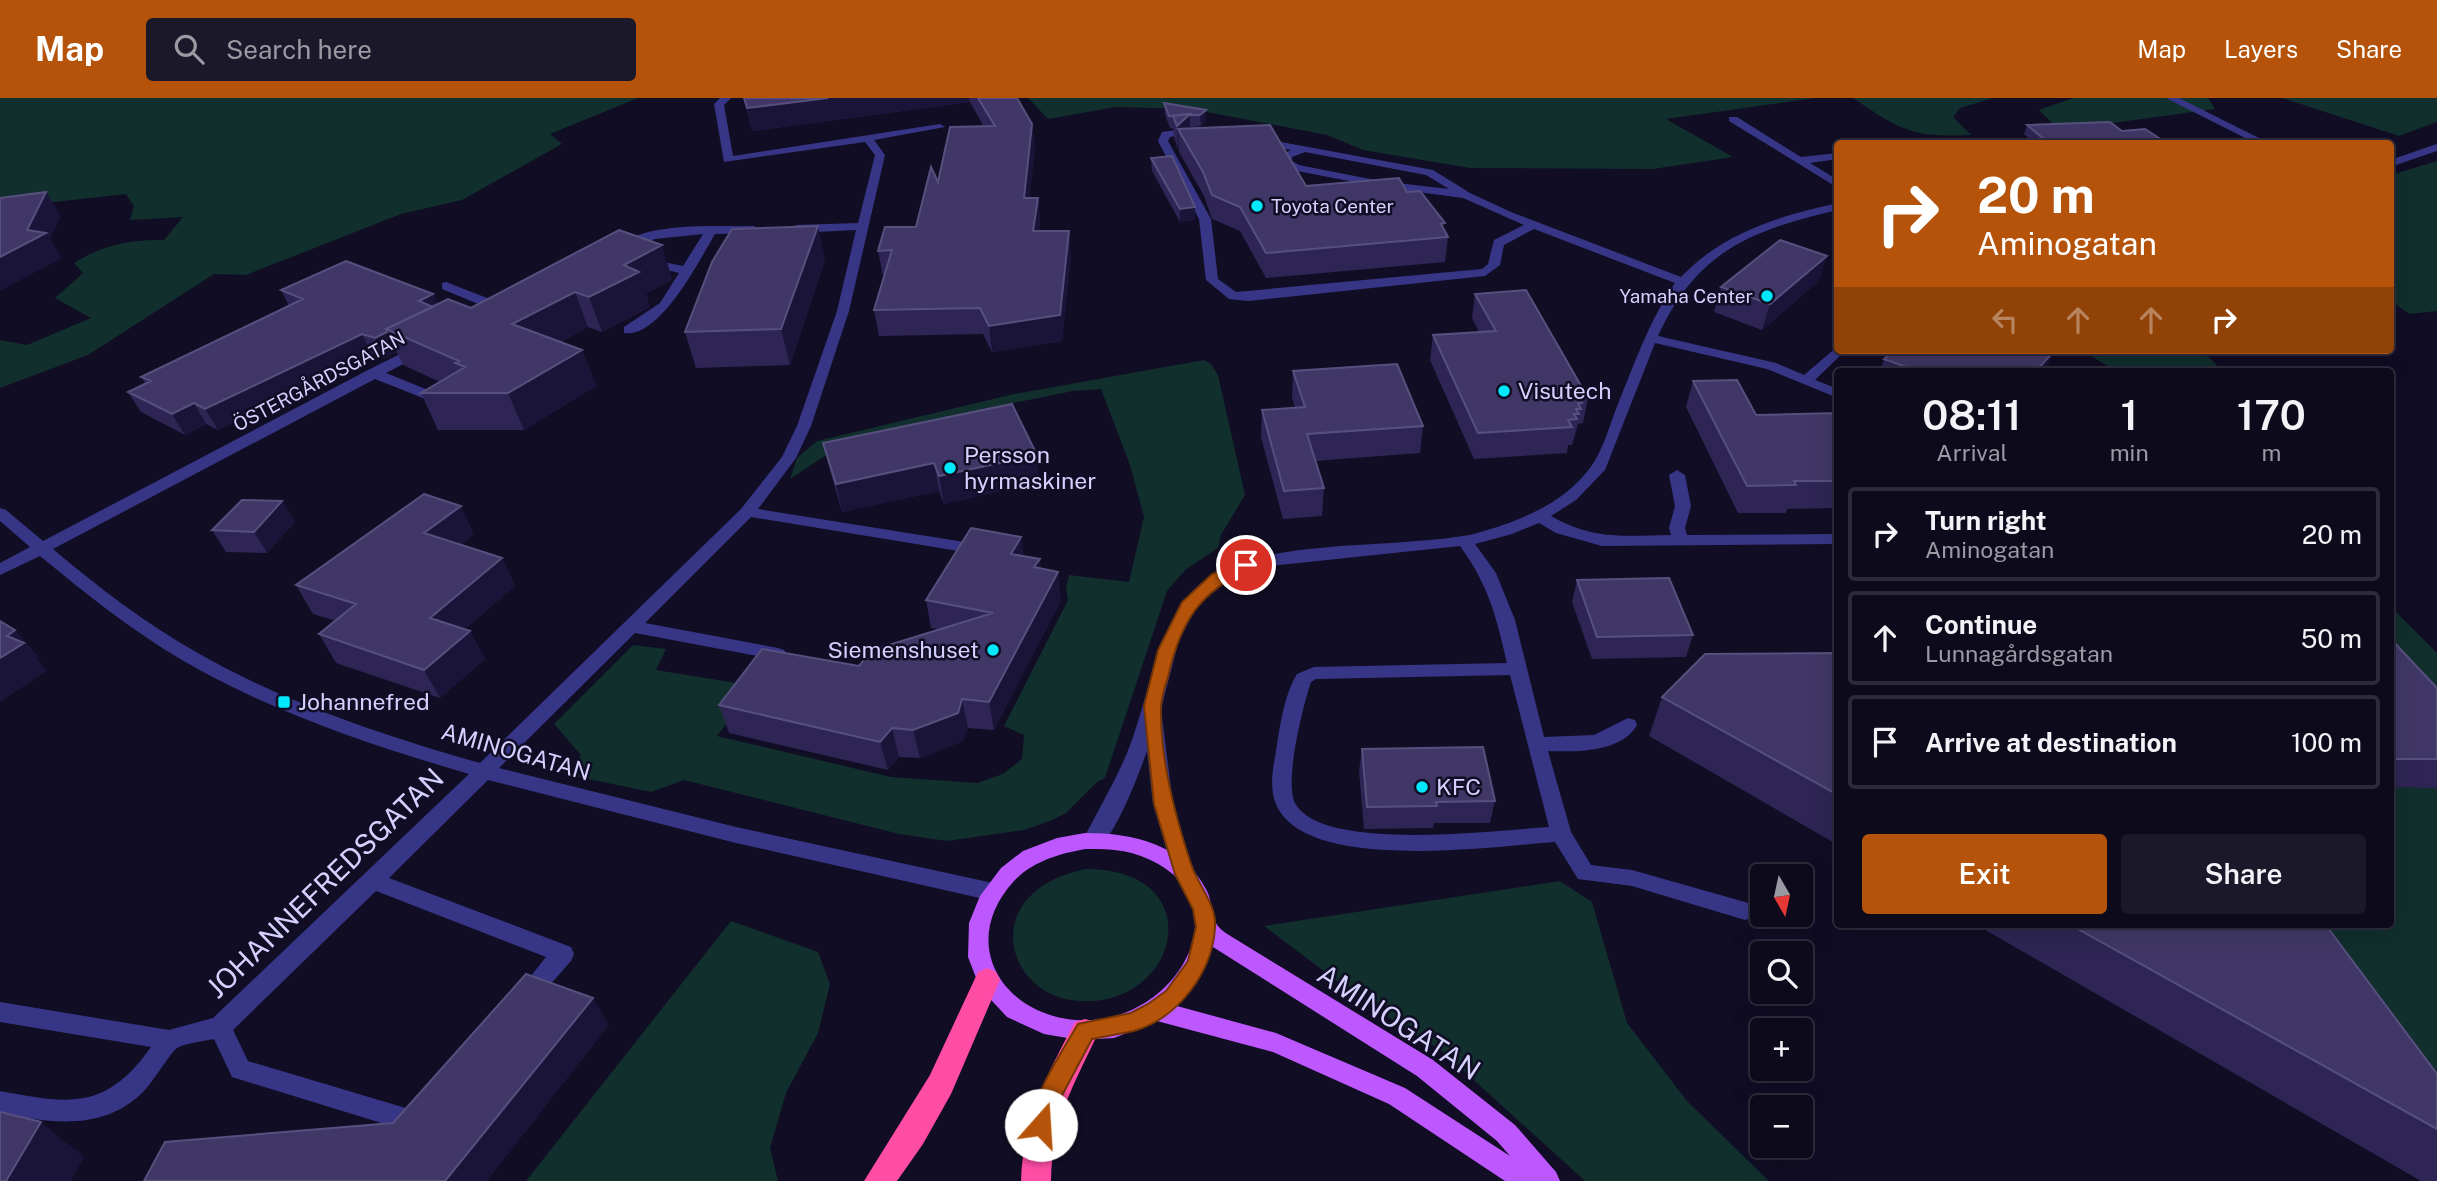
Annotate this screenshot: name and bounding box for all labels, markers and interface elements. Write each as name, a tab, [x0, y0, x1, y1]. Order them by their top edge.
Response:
search box	[146, 18, 636, 81]
text: Map	[35, 30, 104, 68]
icon: search	[170, 30, 208, 68]
text: Search here	[226, 34, 372, 65]
text: Map	[2137, 35, 2186, 63]
text: Layers	[2224, 35, 2298, 63]
text: Share	[2336, 35, 2402, 63]
text: 20 m	[1977, 166, 2095, 224]
icon: right	[1862, 168, 1953, 259]
place label: Toyota Center	[1271, 195, 1394, 217]
marker: Toyota Center	[1249, 198, 1265, 214]
text: Aminogatan	[1977, 225, 2157, 262]
place label: Yamaha Center	[1620, 285, 1753, 307]
marker: Yamaha Center	[1759, 288, 1775, 304]
icon: left	[1986, 301, 2024, 339]
icon: ahead	[2059, 301, 2097, 339]
icon: ahead	[2132, 301, 2170, 339]
icon: right	[2205, 301, 2243, 339]
street label: ÖSTERGÅRDSGATAN	[229, 326, 409, 436]
place label: Visutech	[1518, 377, 1611, 404]
marker: Visutech	[1496, 383, 1512, 399]
text: 08:11	[1922, 390, 2022, 439]
text: 1	[2120, 390, 2138, 439]
text: 170	[2237, 390, 2306, 439]
text: Arrival	[1936, 439, 2007, 466]
text: min	[2110, 439, 2149, 466]
text: m	[2261, 439, 2281, 466]
place label: Persson hyrmaskiner	[964, 441, 1096, 494]
marker: Persson hyrmaskiner	[942, 460, 958, 476]
text: Turn right	[1925, 505, 2047, 536]
icon: right	[1866, 515, 1904, 553]
text: 20 m	[2302, 519, 2362, 550]
pin	[1216, 535, 1276, 595]
text: Aminogatan	[1925, 536, 2054, 563]
icon: arrive	[1227, 546, 1265, 584]
text: Continue	[1925, 609, 2037, 640]
icon: ahead	[1866, 619, 1904, 657]
text: 50 m	[2301, 623, 2362, 654]
place label: Siemenshuset	[827, 636, 979, 663]
text: Lunnagårdsgatan	[1925, 640, 2113, 667]
marker: Siemenshuset	[985, 642, 1001, 658]
place label: Johannefred	[298, 688, 430, 715]
marker: Johannefred	[276, 694, 292, 710]
street label: AMINOGATAN	[438, 717, 594, 786]
icon: arrive	[1866, 723, 1904, 761]
text: Arrive at destination	[1925, 727, 2177, 758]
text: 100 m	[2291, 727, 2362, 758]
street label: JOHANNEFREDSGATAN	[199, 761, 450, 1004]
place label: KFC	[1436, 773, 1481, 800]
marker: KFC	[1414, 779, 1430, 795]
button: Exit	[1862, 834, 2107, 914]
button: Share	[2121, 834, 2366, 914]
north arrow	[1750, 864, 1813, 928]
map controls	[1750, 864, 1813, 1158]
button: search	[1750, 941, 1813, 1004]
street label: AMINOGATAN	[1312, 957, 1487, 1086]
button: +	[1750, 1018, 1813, 1081]
position arrow	[1004, 1088, 1078, 1162]
button: −	[1750, 1095, 1813, 1158]

